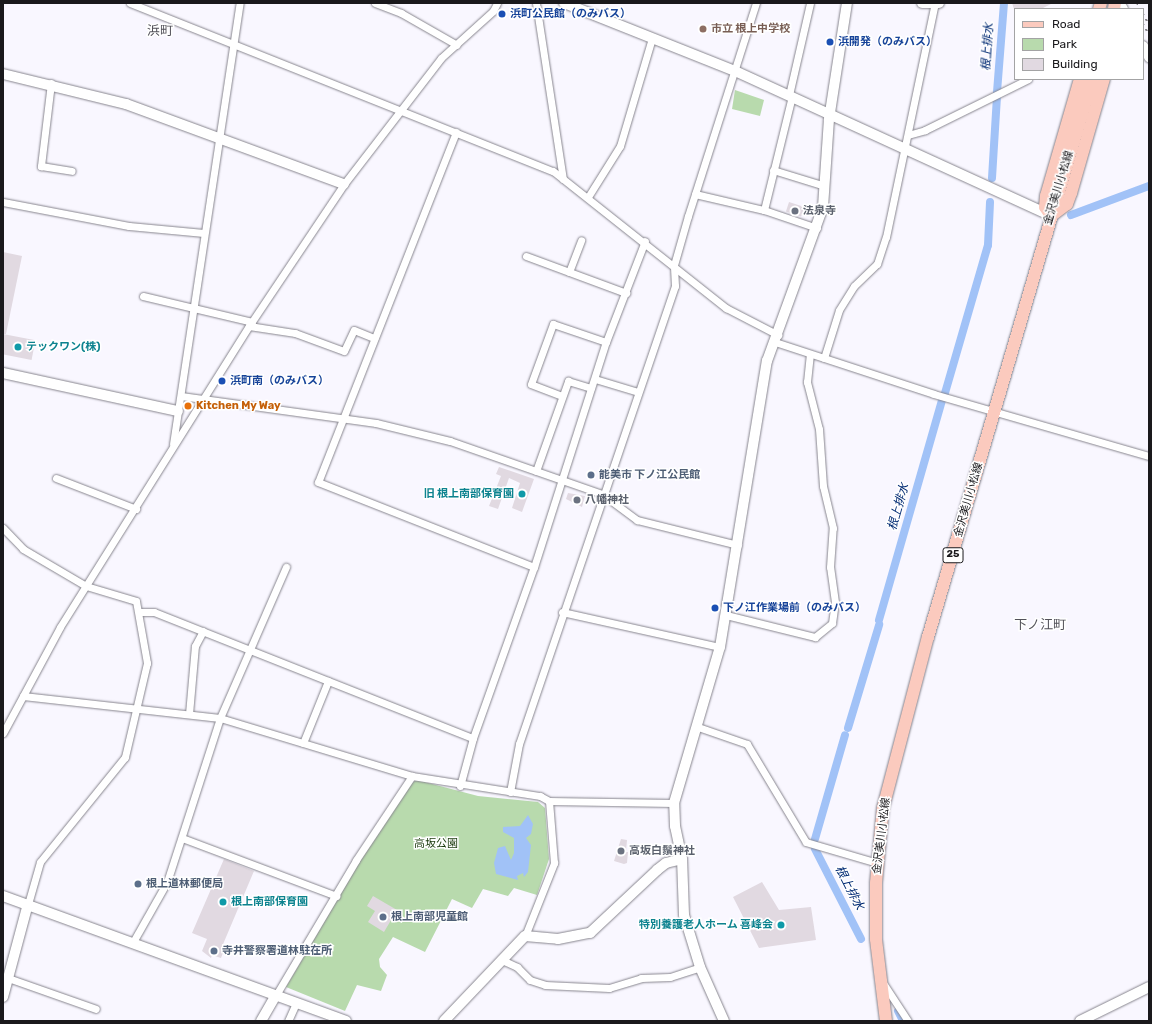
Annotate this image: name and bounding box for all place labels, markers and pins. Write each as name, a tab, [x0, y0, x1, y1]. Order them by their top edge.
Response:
place label: 浜町公民館（のみバス）	[510, 7, 631, 21]
marker: 浜町公民館（のみバス）	[497, 9, 507, 19]
place label: 市立 根上中学校	[711, 22, 790, 36]
marker: 市立 根上中学校	[698, 24, 708, 34]
place label: 浜開発（のみバス）	[838, 35, 937, 49]
marker: 浜開発（のみバス）	[825, 37, 835, 47]
place label: 法泉寺	[803, 204, 836, 218]
marker: 法泉寺	[790, 206, 800, 216]
place label: テックワン(株)	[26, 340, 100, 354]
marker: テックワン(株)	[13, 342, 23, 352]
place label: 浜町南（のみバス）	[230, 374, 329, 388]
marker: 浜町南（のみバス）	[217, 376, 227, 386]
place label: Kitchen My Way	[196, 399, 281, 413]
marker: Kitchen My Way	[183, 401, 193, 411]
place label: 能美市 下ノ江公民館	[599, 468, 700, 482]
marker: 能美市 下ノ江公民館	[586, 470, 596, 480]
place label: 旧 根上南部保育園	[424, 487, 514, 501]
marker: 旧 根上南部保育園	[517, 489, 527, 499]
place label: 八幡神社	[585, 493, 629, 507]
marker: 八幡神社	[572, 495, 582, 505]
place label: 下ノ江作業場前（のみバス）	[723, 601, 866, 615]
marker: 下ノ江作業場前（のみバス）	[710, 603, 720, 613]
place label: 高坂白鬚神社	[629, 844, 695, 858]
marker: 高坂白鬚神社	[616, 846, 626, 856]
place label: 根上道林郵便局	[146, 877, 223, 891]
marker: 根上道林郵便局	[133, 879, 143, 889]
place label: 根上南部保育園	[231, 895, 308, 909]
marker: 根上南部保育園	[218, 897, 228, 907]
place label: 根上南部児童館	[391, 910, 468, 924]
marker: 根上南部児童館	[378, 912, 388, 922]
place label: 特別養護老人ホーム 喜峰会	[639, 918, 773, 932]
marker: 特別養護老人ホーム 喜峰会	[776, 920, 786, 930]
place label: 寺井警察署道林駐在所	[222, 944, 332, 958]
marker: 寺井警察署道林駐在所	[209, 946, 219, 956]

